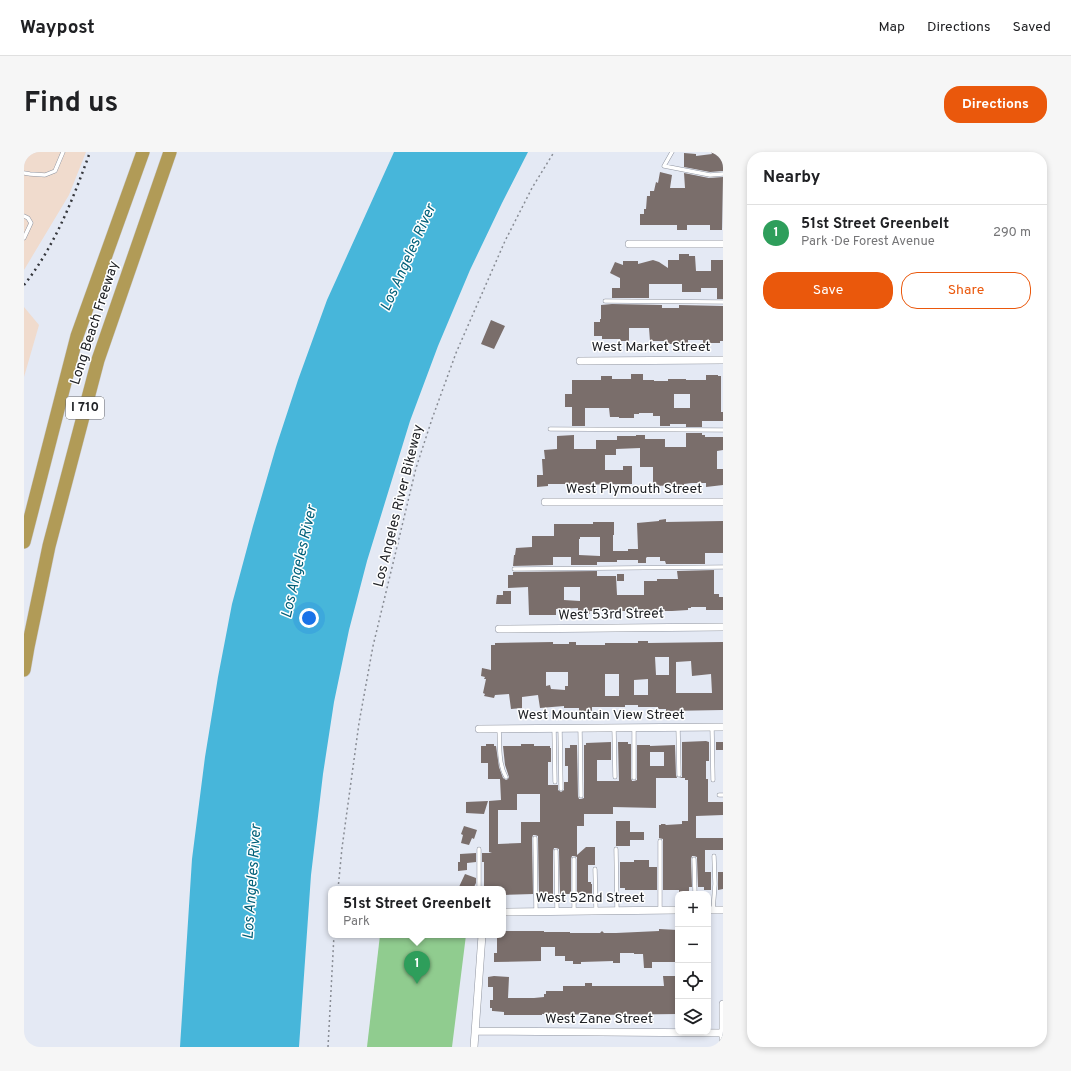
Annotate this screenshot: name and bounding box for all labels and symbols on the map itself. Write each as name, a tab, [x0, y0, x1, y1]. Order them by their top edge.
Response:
water label: Los Angeles River	[377, 200, 442, 314]
street label: Long Beach Freeway	[67, 259, 123, 387]
street label: West Market Street	[591, 339, 711, 356]
road number: I 710	[66, 397, 104, 419]
street label: Los Angeles River Bikeway	[371, 423, 427, 589]
street label: West Plymouth Street	[566, 481, 702, 498]
water label: Los Angeles River	[278, 503, 322, 620]
street label: West 53rd Street	[558, 606, 664, 624]
your location	[299, 608, 319, 628]
street label: West Mountain View Street	[517, 707, 685, 724]
water label: Los Angeles River	[240, 823, 267, 940]
street label: West 52nd Street	[536, 890, 644, 907]
pin: 1	[404, 951, 430, 984]
street label: West Zane Street	[545, 1011, 653, 1028]

